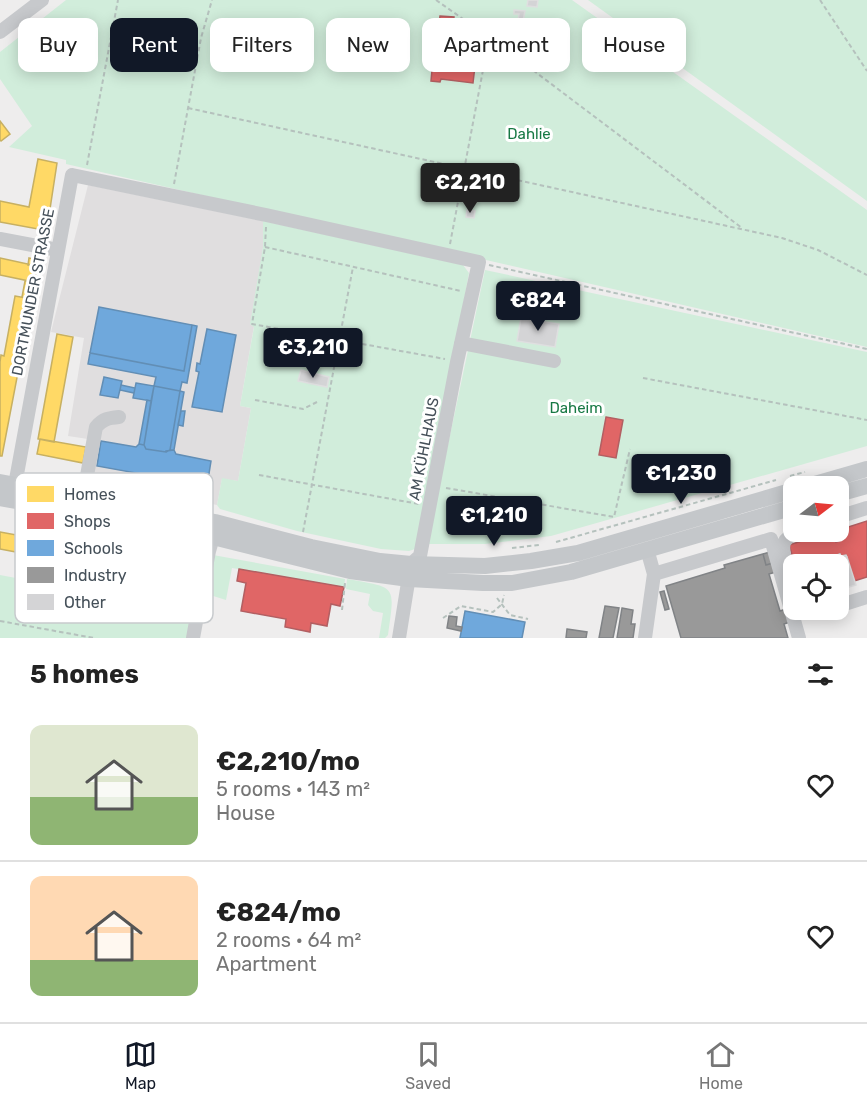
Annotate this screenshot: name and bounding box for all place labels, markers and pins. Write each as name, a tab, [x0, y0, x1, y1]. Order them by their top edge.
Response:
pin: €2,210	[421, 163, 519, 214]
pin: €824	[502, 281, 574, 332]
pin: €3,210	[264, 328, 362, 379]
pin: €1,230	[632, 454, 730, 505]
pin: €1,210	[445, 496, 543, 547]

